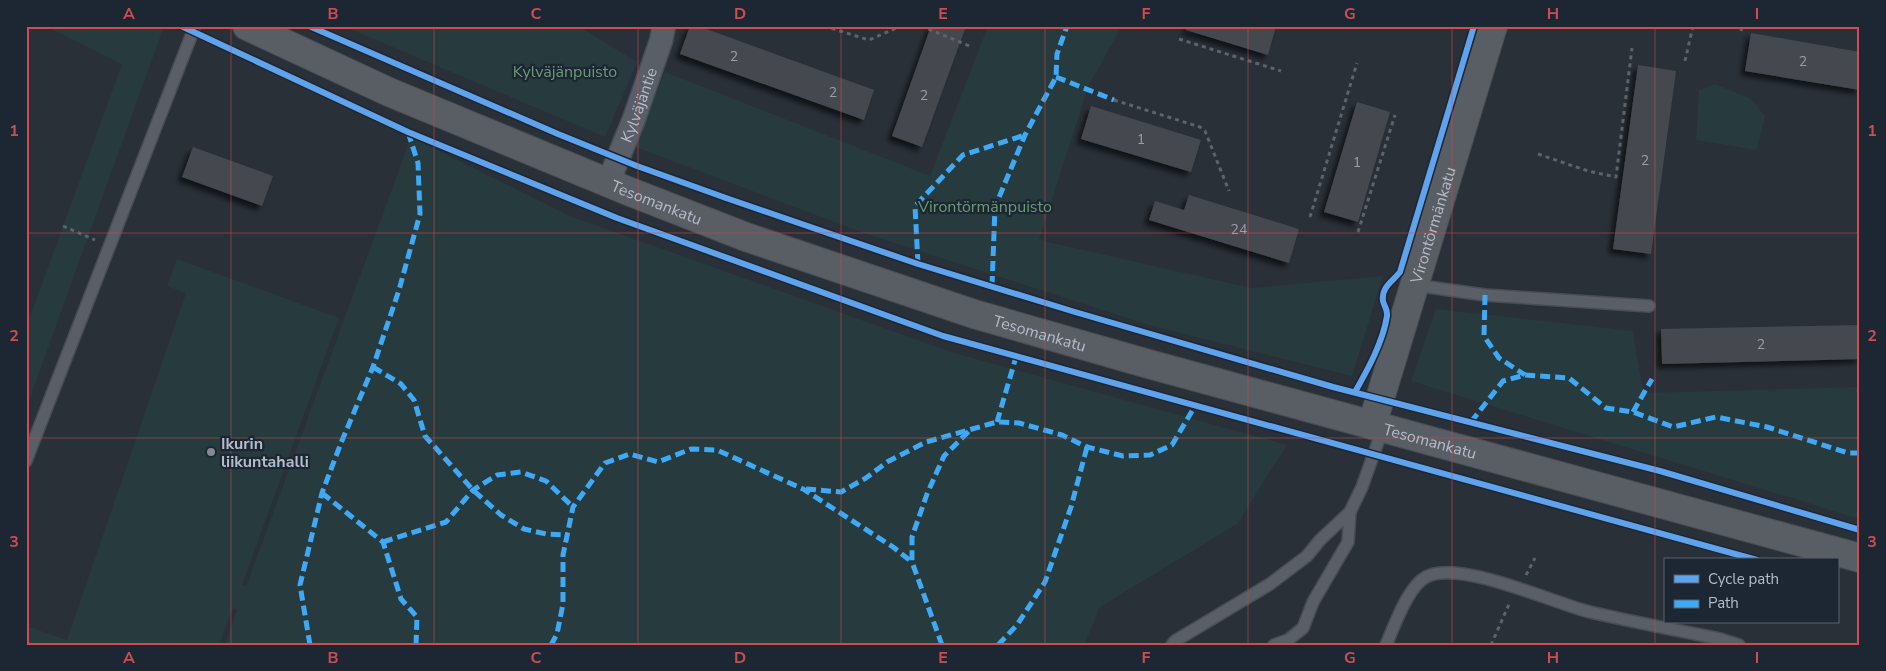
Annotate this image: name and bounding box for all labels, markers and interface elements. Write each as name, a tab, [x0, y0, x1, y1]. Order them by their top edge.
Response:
text: A	[123, 3, 135, 25]
text: B	[327, 3, 339, 25]
text: C	[531, 3, 542, 25]
text: D	[734, 3, 746, 25]
text: E	[938, 3, 948, 25]
text: F	[1142, 3, 1151, 25]
text: G	[1344, 3, 1356, 25]
text: H	[1547, 3, 1559, 25]
text: I	[1755, 3, 1759, 25]
house number: 2	[730, 47, 738, 66]
house number: 2	[1799, 52, 1807, 71]
park label: Kylväjänpuisto	[513, 61, 617, 83]
street label: Kylväjäntie	[616, 65, 663, 146]
house number: 2	[829, 83, 837, 102]
house number: 2	[920, 86, 928, 105]
text: 1	[9, 120, 19, 142]
text: 1	[1867, 120, 1877, 142]
house number: 1	[1137, 130, 1145, 149]
house number: 2	[1641, 151, 1649, 170]
house number: 1	[1353, 153, 1361, 172]
street label: Virontörmänkatu	[1405, 164, 1462, 287]
street label: Tesomankatu	[608, 175, 705, 231]
park label: Virontörmänpuisto	[917, 196, 1052, 218]
house number: 24	[1231, 220, 1247, 239]
street label: Tesomankatu	[990, 310, 1089, 358]
text: 2	[9, 325, 19, 347]
text: 2	[1867, 325, 1877, 347]
house number: 2	[1757, 335, 1765, 354]
street label: Tesomankatu	[1381, 419, 1479, 465]
place label: Ikurin liikuntahalli	[221, 433, 309, 473]
marker: Ikurin liikuntahalli	[205, 446, 217, 458]
text: 3	[9, 531, 19, 553]
text: 3	[1867, 531, 1877, 553]
legend	[1664, 558, 1838, 624]
text: Cycle path	[1708, 569, 1779, 589]
text: Path	[1708, 593, 1739, 613]
text: A	[123, 647, 135, 669]
text: B	[327, 647, 339, 669]
text: C	[531, 647, 542, 669]
text: D	[734, 647, 746, 669]
text: E	[938, 647, 948, 669]
text: F	[1142, 647, 1151, 669]
text: G	[1344, 647, 1356, 669]
text: H	[1547, 647, 1559, 669]
text: I	[1755, 647, 1759, 669]

